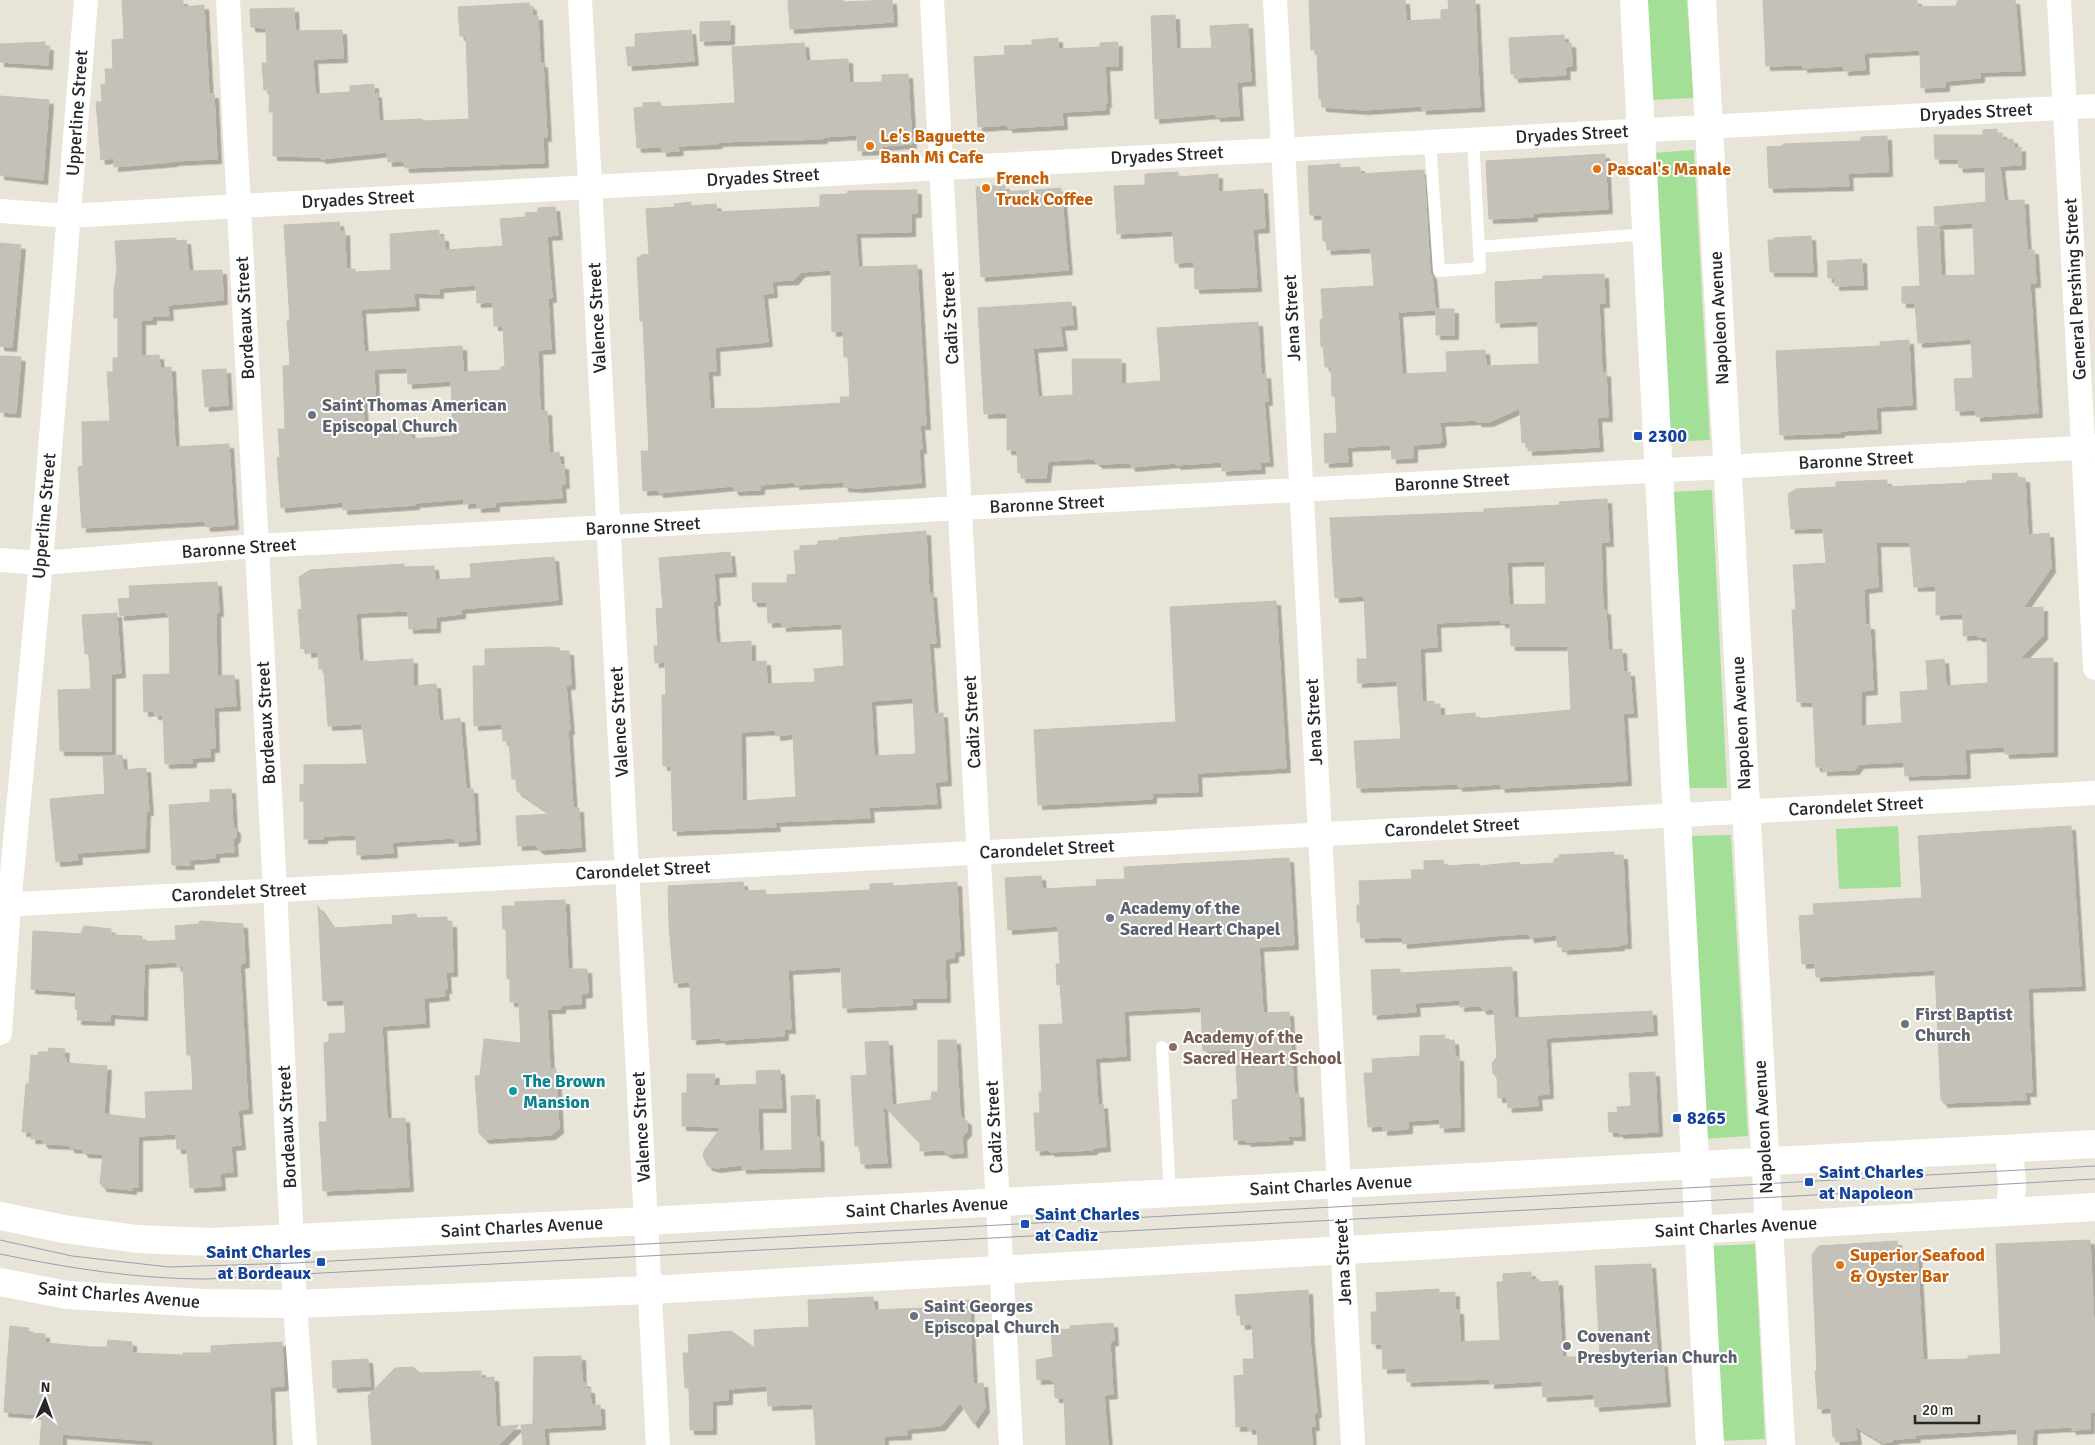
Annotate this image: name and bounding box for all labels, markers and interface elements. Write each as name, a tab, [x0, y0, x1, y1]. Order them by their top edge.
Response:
street label: Upperline Street	[62, 49, 92, 177]
street label: Dryades Street	[1919, 98, 2033, 126]
street label: Dryades Street	[1515, 120, 1629, 148]
place label: Le's Baguette Banh Mi Cafe	[880, 125, 985, 168]
marker: Le's Baguette Banh Mi Cafe	[864, 140, 876, 152]
street label: Dryades Street	[1110, 141, 1224, 169]
place label: Pascal's Manale	[1607, 158, 1731, 180]
street label: Dryades Street	[706, 163, 820, 191]
marker: Pascal's Manale	[1591, 163, 1603, 175]
place label: French Truck Coffee	[996, 167, 1093, 210]
marker: French Truck Coffee	[980, 182, 992, 194]
street label: Dryades Street	[301, 185, 415, 213]
street label: General Pershing Street	[2059, 197, 2091, 381]
street label: Napoleon Avenue	[1705, 251, 1733, 385]
street label: Bordeaux Street	[231, 256, 259, 380]
street label: Valence Street	[583, 262, 611, 374]
street label: Cadiz Street	[937, 271, 963, 365]
street label: Jena Street	[1279, 274, 1305, 362]
place label: Saint Thomas American Episcopal Church	[322, 394, 507, 437]
marker: Saint Thomas American Episcopal Church	[306, 409, 318, 421]
place label: 2300	[1648, 425, 1687, 447]
marker: 2300	[1632, 430, 1644, 442]
street label: Baronne Street	[1798, 446, 1914, 474]
street label: Upperline Street	[28, 452, 60, 580]
street label: Baronne Street	[1394, 468, 1510, 496]
street label: Baronne Street	[989, 490, 1105, 518]
street label: Baronne Street	[585, 512, 701, 540]
street label: Baronne Street	[181, 533, 297, 563]
street label: Napoleon Avenue	[1727, 656, 1755, 790]
street label: Bordeaux Street	[252, 661, 280, 785]
street label: Valence Street	[605, 666, 633, 778]
street label: Cadiz Street	[959, 675, 985, 769]
street label: Jena Street	[1301, 678, 1327, 766]
street label: Carondelet Street	[1788, 791, 1924, 821]
street label: Carondelet Street	[1384, 812, 1520, 842]
street label: Carondelet Street	[979, 834, 1115, 864]
street label: Carondelet Street	[575, 855, 711, 885]
street label: Carondelet Street	[171, 877, 307, 907]
place label: Academy of the Sacred Heart Chapel	[1120, 897, 1281, 940]
marker: Academy of the Sacred Heart Chapel	[1104, 912, 1116, 924]
place label: First Baptist Church	[1915, 1003, 2013, 1046]
marker: First Baptist Church	[1899, 1018, 1911, 1030]
place label: Academy of the Sacred Heart School	[1183, 1026, 1342, 1069]
marker: Academy of the Sacred Heart School	[1167, 1041, 1179, 1053]
street label: Napoleon Avenue	[1749, 1060, 1777, 1194]
street label: Bordeaux Street	[273, 1065, 301, 1189]
place label: The Brown Mansion	[523, 1070, 606, 1113]
street label: Valence Street	[627, 1071, 655, 1183]
street label: Cadiz Street	[981, 1080, 1007, 1174]
marker: The Brown Mansion	[507, 1085, 519, 1097]
place label: 8265	[1687, 1107, 1726, 1129]
marker: 8265	[1671, 1112, 1683, 1124]
place label: Saint Charles at Napoleon	[1819, 1161, 1924, 1204]
street label: Saint Charles Avenue	[1249, 1170, 1413, 1200]
marker: Saint Charles at Napoleon	[1803, 1176, 1815, 1188]
street label: Saint Charles Avenue	[845, 1192, 1009, 1222]
place label: Saint Charles at Cadiz	[1035, 1203, 1140, 1246]
street label: Saint Charles Avenue	[440, 1212, 604, 1242]
street label: Saint Charles Avenue	[1654, 1212, 1818, 1242]
marker: Saint Charles at Cadiz	[1019, 1218, 1031, 1230]
street label: Jena Street	[1330, 1218, 1356, 1306]
place label: Saint Charles at Bordeaux	[206, 1241, 311, 1284]
place label: Superior Seafood & Oyster Bar	[1850, 1244, 1985, 1287]
marker: Saint Charles at Bordeaux	[315, 1256, 327, 1268]
marker: Superior Seafood & Oyster Bar	[1834, 1259, 1846, 1271]
street label: Saint Charles Avenue	[37, 1277, 201, 1313]
place label: Saint Georges Episcopal Church	[924, 1295, 1060, 1338]
marker: Saint Georges Episcopal Church	[908, 1310, 920, 1322]
place label: Covenant Presbyterian Church	[1577, 1325, 1738, 1368]
marker: Covenant Presbyterian Church	[1561, 1340, 1573, 1352]
north arrow	[20, 1375, 70, 1425]
text: N	[40, 1379, 51, 1396]
scale bar	[1915, 1392, 1979, 1424]
text: 20 m	[1922, 1401, 1953, 1419]

